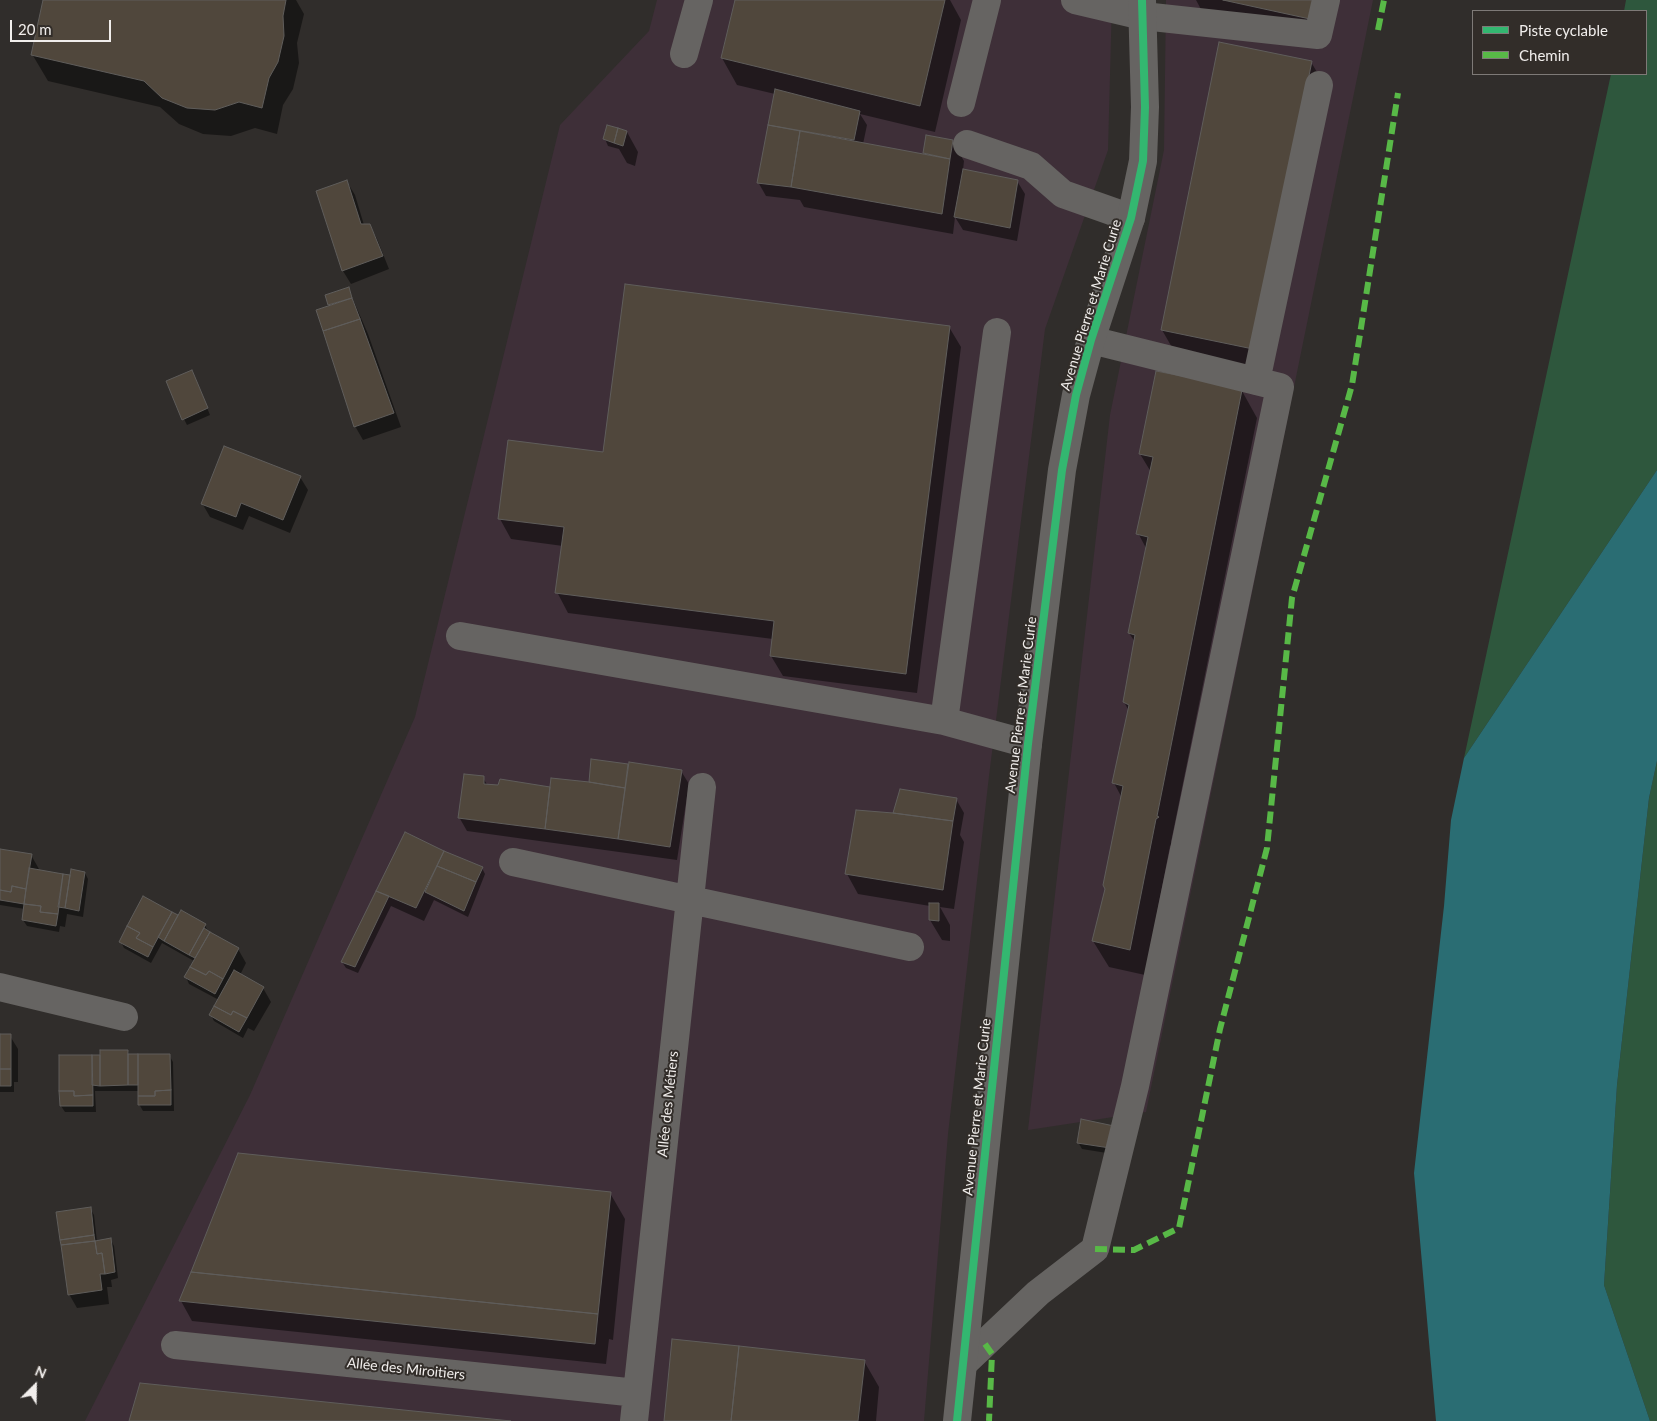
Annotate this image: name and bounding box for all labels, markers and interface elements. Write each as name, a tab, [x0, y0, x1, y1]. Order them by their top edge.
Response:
scale bar	[12, 10, 114, 42]
legend	[1472, 10, 1647, 75]
text: 20 m	[18, 20, 52, 38]
text: Piste cyclable	[1519, 21, 1608, 39]
text: Chemin	[1519, 46, 1570, 64]
street label: Avenue Pierre et Marie Curie	[1057, 217, 1125, 393]
street label: Avenue Pierre et Marie Curie	[1002, 616, 1040, 794]
street label: Avenue Pierre et Marie Curie	[959, 1018, 995, 1196]
street label: Allée des Métiers	[654, 1050, 682, 1158]
street label: Allée des Miroitiers	[346, 1354, 466, 1384]
north arrow	[10, 1361, 60, 1411]
text: N	[33, 1362, 49, 1382]

